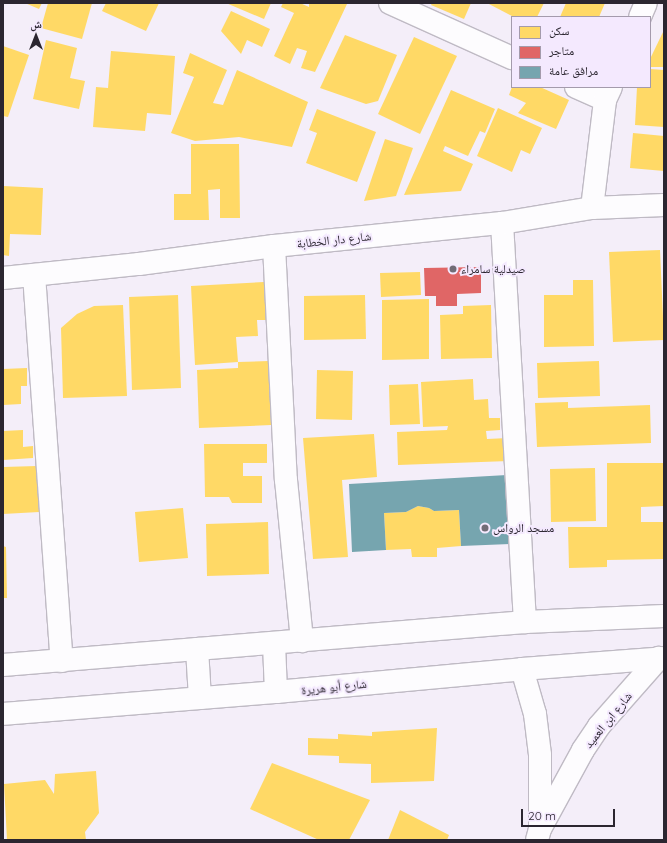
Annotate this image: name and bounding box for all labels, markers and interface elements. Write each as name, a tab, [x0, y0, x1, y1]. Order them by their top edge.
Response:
north arrow	[16, 16, 56, 56]
legend	[511, 16, 651, 88]
text: ش	[30, 17, 42, 31]
text: سكن	[549, 23, 569, 38]
text: متاجر	[549, 43, 574, 58]
text: مرافق عامة	[549, 63, 598, 78]
street label: شارع دار الخطابة	[296, 229, 372, 251]
place label: صيدلية سامراء	[461, 262, 525, 276]
marker: صيدلية سامراء	[448, 264, 458, 274]
place label: مسجد الرواس	[493, 521, 554, 535]
marker: مسجد الرواس	[480, 523, 490, 533]
street label: شارع أبو هريرة	[300, 676, 368, 698]
street label: شارع ابن العميد	[581, 689, 635, 751]
scale bar	[523, 801, 617, 827]
text: 20 m	[528, 808, 556, 823]

